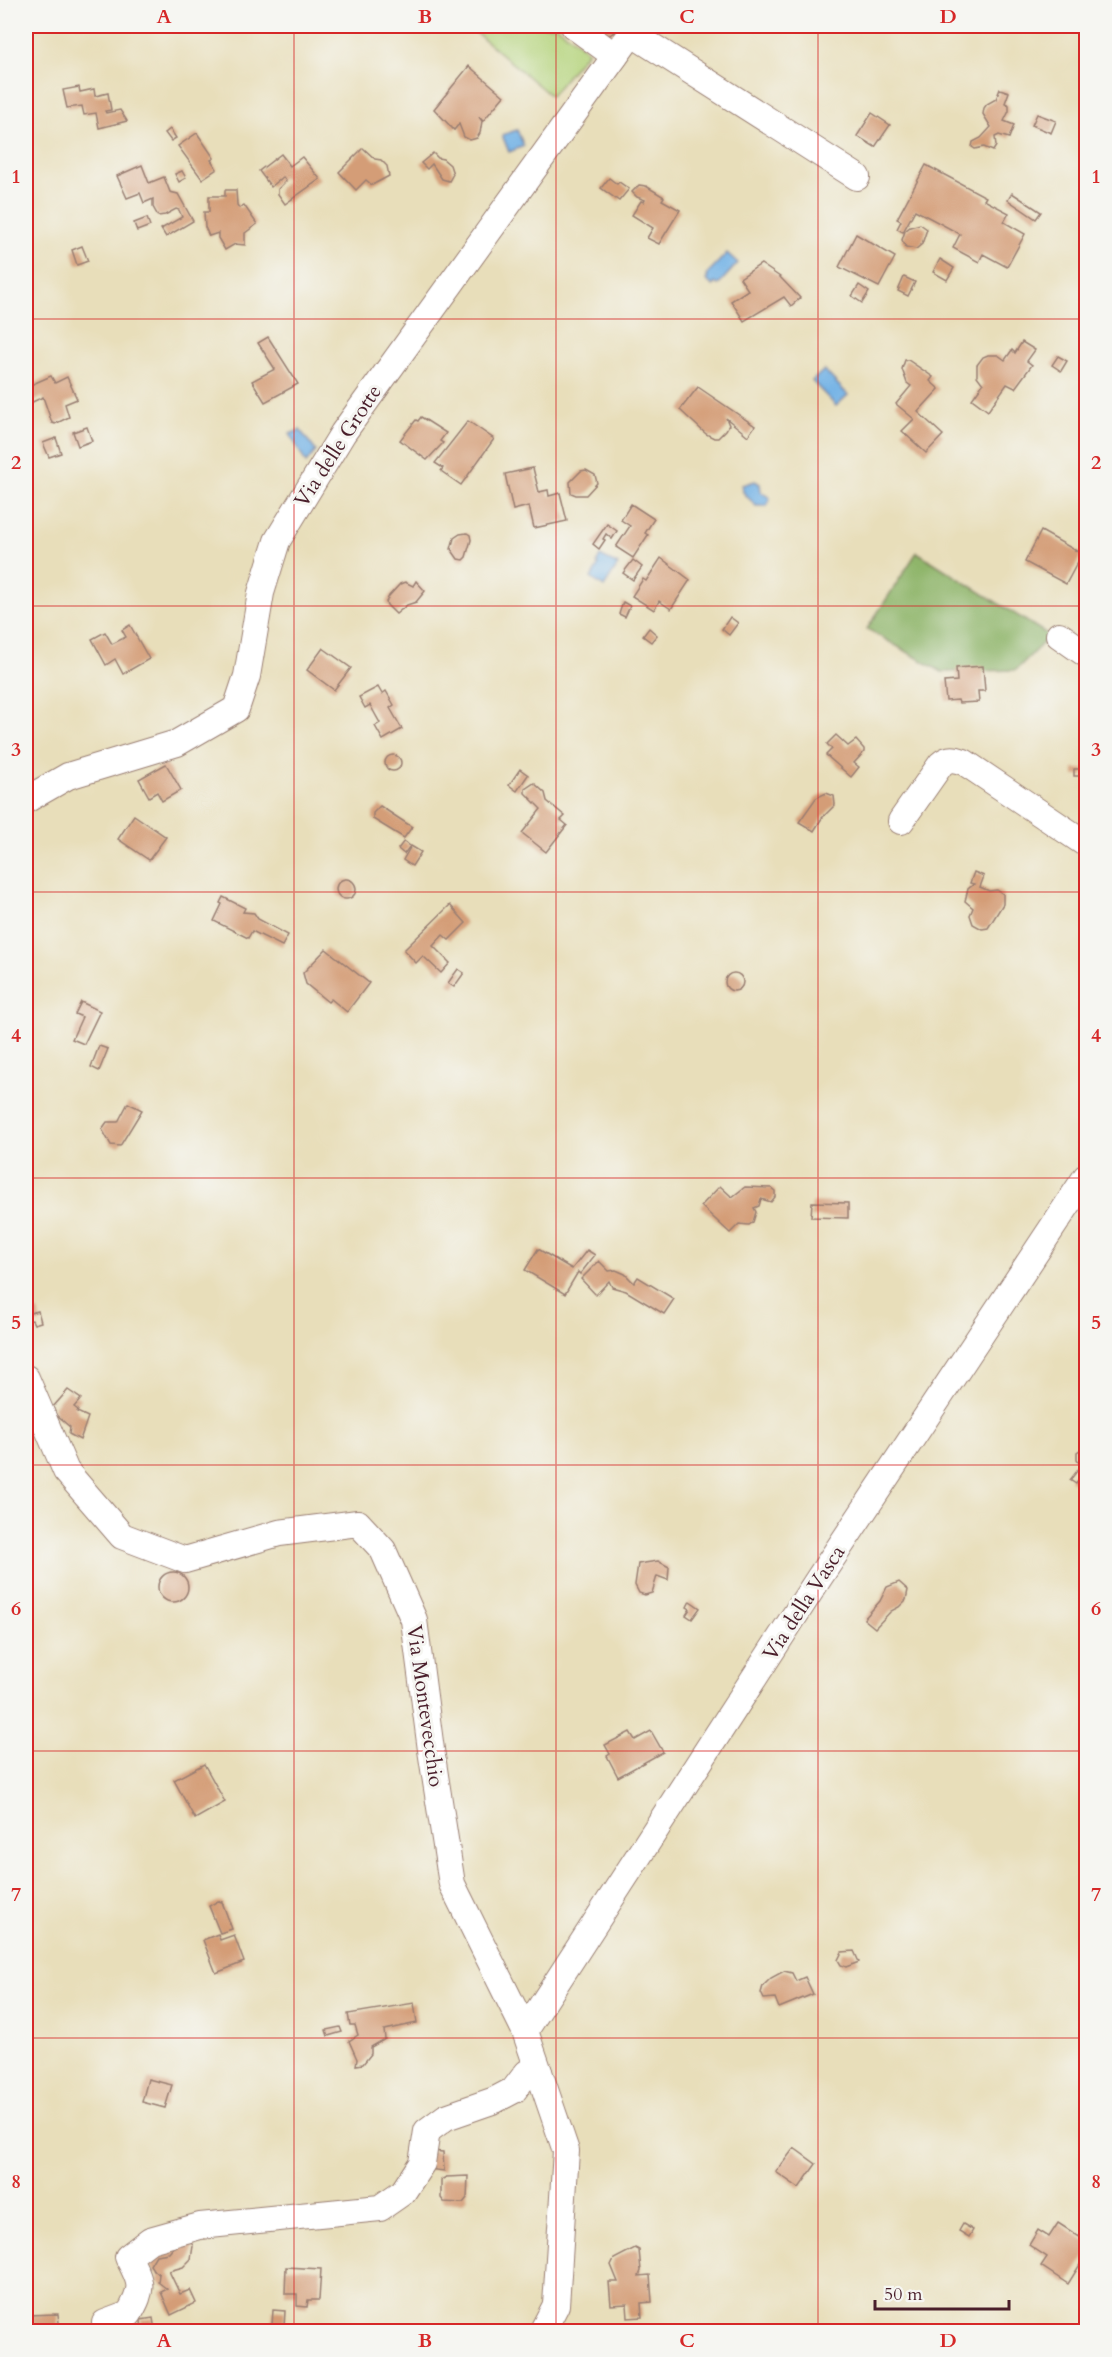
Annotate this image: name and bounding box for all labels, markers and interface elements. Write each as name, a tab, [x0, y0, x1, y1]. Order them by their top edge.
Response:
text: A	[156, 3, 172, 30]
text: B	[418, 3, 432, 30]
text: C	[679, 3, 695, 30]
text: D	[939, 3, 957, 30]
text: 1	[11, 163, 21, 190]
text: 1	[1091, 163, 1101, 190]
street label: Via delle Grotte	[287, 379, 389, 513]
text: 2	[11, 449, 21, 476]
text: 2	[1091, 449, 1101, 476]
text: 3	[11, 736, 21, 763]
text: 3	[1091, 736, 1101, 763]
text: 4	[11, 1022, 21, 1049]
text: 4	[1091, 1022, 1101, 1049]
text: 5	[11, 1309, 21, 1336]
text: 5	[1091, 1309, 1101, 1336]
street label: Via della Vasca	[756, 1540, 852, 1666]
text: 6	[11, 1595, 21, 1622]
text: 6	[1091, 1595, 1101, 1622]
street label: Via Montevecchio	[399, 1623, 451, 1789]
text: 7	[11, 1881, 21, 1908]
text: 7	[1091, 1881, 1101, 1908]
text: 8	[11, 2168, 21, 2195]
text: 8	[1091, 2168, 1101, 2195]
scale bar	[875, 2273, 1008, 2311]
text: 50 m	[884, 2282, 923, 2307]
text: A	[156, 2327, 172, 2354]
text: B	[418, 2327, 432, 2354]
text: C	[679, 2327, 695, 2354]
text: D	[939, 2327, 957, 2354]

